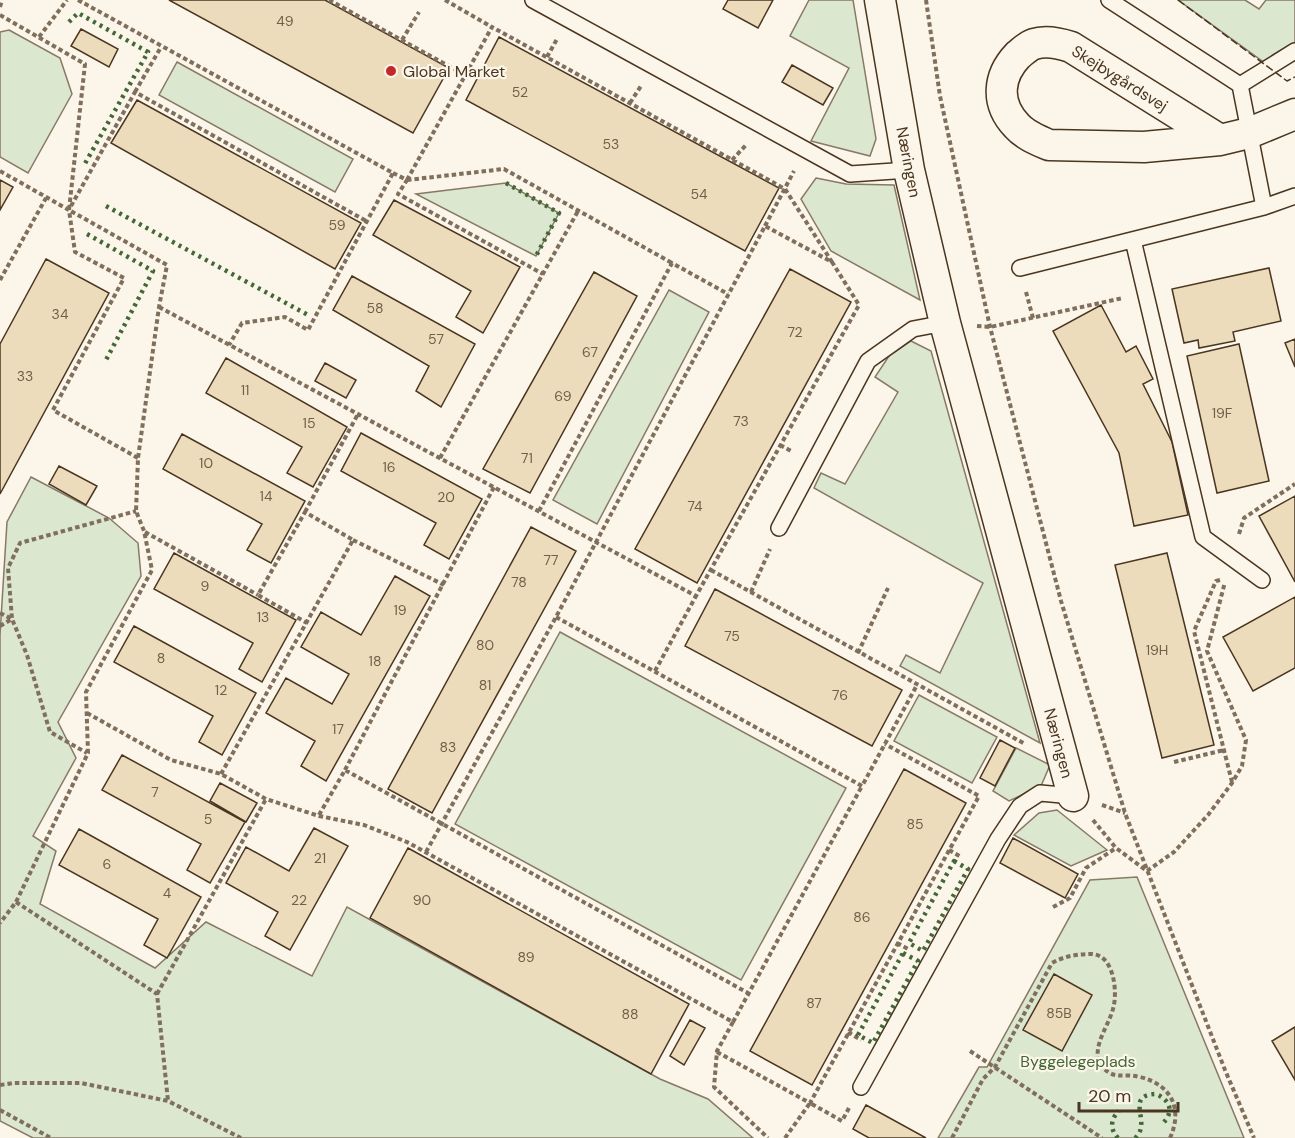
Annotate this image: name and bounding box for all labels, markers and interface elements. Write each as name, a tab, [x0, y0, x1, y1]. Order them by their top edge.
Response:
house number: 49	[276, 12, 294, 30]
street label: Skejbygårdsvej	[1068, 41, 1172, 116]
place label: Global Market	[403, 61, 505, 82]
marker: Global Market	[384, 64, 398, 78]
house number: 52	[512, 83, 528, 101]
street label: Næringen	[891, 125, 926, 199]
house number: 53	[603, 135, 619, 153]
house number: 54	[690, 185, 708, 203]
house number: 59	[329, 216, 346, 234]
house number: 58	[366, 299, 384, 317]
house number: 34	[52, 305, 69, 323]
house number: 72	[787, 323, 803, 341]
house number: 57	[428, 330, 444, 348]
house number: 67	[582, 343, 598, 361]
house number: 33	[17, 367, 33, 385]
house number: 11	[241, 381, 249, 399]
house number: 69	[554, 387, 572, 405]
house number: 19F	[1212, 404, 1233, 422]
house number: 73	[733, 412, 749, 430]
house number: 15	[303, 414, 315, 432]
house number: 71	[521, 449, 533, 467]
house number: 10	[199, 454, 213, 472]
house number: 16	[382, 458, 396, 476]
house number: 14	[260, 487, 273, 505]
house number: 20	[437, 488, 455, 506]
house number: 74	[687, 497, 703, 515]
house number: 77	[544, 551, 558, 569]
house number: 78	[511, 573, 527, 591]
house number: 9	[201, 577, 210, 595]
house number: 19	[393, 601, 407, 619]
house number: 13	[257, 608, 269, 626]
house number: 75	[724, 627, 740, 645]
house number: 80	[476, 636, 494, 654]
house number: 19H	[1146, 641, 1168, 659]
house number: 8	[157, 649, 165, 667]
house number: 18	[369, 652, 381, 670]
house number: 81	[479, 676, 491, 694]
house number: 12	[215, 681, 227, 699]
house number: 76	[832, 686, 848, 704]
street label: Næringen	[1039, 706, 1078, 780]
house number: 17	[332, 720, 344, 738]
house number: 83	[440, 738, 456, 756]
house number: 7	[151, 783, 159, 801]
house number: 5	[204, 810, 212, 828]
house number: 85	[906, 815, 924, 833]
house number: 21	[314, 849, 326, 867]
house number: 6	[103, 855, 111, 873]
house number: 4	[163, 884, 172, 902]
house number: 22	[291, 891, 307, 909]
house number: 90	[413, 891, 431, 909]
house number: 86	[853, 908, 871, 926]
house number: 89	[518, 948, 535, 966]
house number: 87	[806, 994, 822, 1012]
house number: 85B	[1046, 1004, 1072, 1022]
house number: 88	[621, 1005, 639, 1023]
park label: Byggelegeplads	[1020, 1051, 1136, 1072]
scale bar	[1079, 1075, 1178, 1113]
text: 20 m	[1088, 1084, 1131, 1108]

